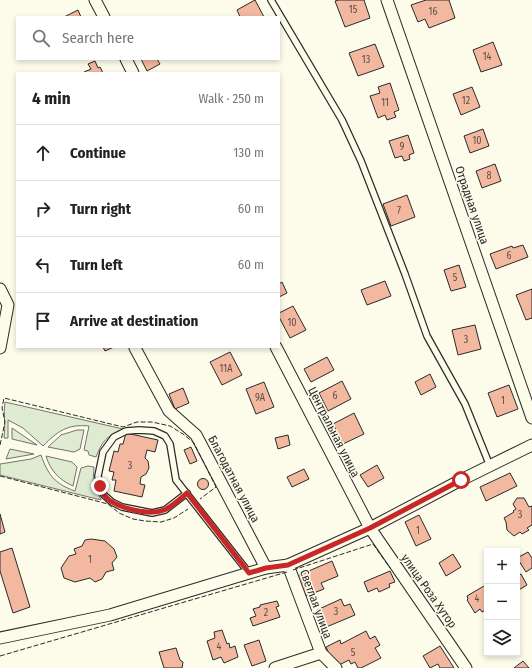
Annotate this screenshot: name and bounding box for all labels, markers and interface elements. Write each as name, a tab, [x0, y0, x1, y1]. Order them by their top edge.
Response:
house number: 15	[349, 4, 358, 16]
house number: 16	[429, 6, 437, 18]
search box	[16, 16, 280, 60]
icon: search	[30, 27, 52, 49]
text: Search here	[62, 29, 134, 47]
house number: 14	[483, 51, 492, 63]
house number: 13	[362, 54, 371, 66]
text: 4 min	[32, 88, 71, 109]
text: Walk · 250 m	[199, 91, 264, 106]
house number: 12	[462, 95, 471, 107]
house number: 11	[381, 97, 389, 109]
house number: 10	[472, 135, 482, 147]
house number: 9	[400, 141, 405, 153]
icon: ahead	[32, 142, 54, 164]
text: Continue	[70, 144, 126, 162]
text: 130 m	[233, 145, 264, 160]
street label: Отрадная улица	[452, 164, 492, 246]
house number: 8	[487, 170, 492, 182]
icon: right	[32, 198, 54, 220]
text: Turn right	[70, 200, 131, 218]
text: 60 m	[238, 201, 264, 216]
house number: 7	[397, 205, 401, 217]
house number: 6	[507, 250, 512, 262]
icon: left	[32, 254, 54, 276]
text: Turn left	[70, 256, 123, 274]
text: 60 m	[238, 257, 264, 272]
house number: 5	[453, 272, 458, 284]
icon: arrive	[32, 310, 54, 332]
text: Arrive at destination	[70, 312, 198, 330]
house number: 10	[287, 317, 297, 329]
house number: 3	[464, 334, 469, 346]
house number: 11А	[220, 363, 233, 375]
street label: Центральная улица	[305, 385, 363, 480]
house number: 6	[333, 390, 338, 402]
house number: 9А	[255, 392, 266, 404]
house number: 1	[501, 395, 505, 407]
street label: Благодатная улица	[205, 433, 263, 525]
house number: 3	[128, 460, 133, 472]
route start	[452, 471, 470, 489]
route end	[91, 477, 109, 495]
house number: 3	[518, 509, 523, 521]
house number: 1	[416, 525, 420, 537]
map controls	[484, 548, 520, 656]
button: +	[484, 548, 520, 584]
street label: улица Роза Хутор	[398, 551, 460, 631]
house number: 1	[88, 554, 92, 566]
street label: Светлая улица	[297, 567, 335, 641]
button: −	[484, 584, 520, 620]
house number: 4	[475, 593, 480, 605]
house number: 3	[334, 606, 339, 618]
house number: 2	[264, 607, 269, 619]
button: layers	[484, 620, 520, 656]
house number: 4	[217, 641, 222, 653]
house number: 5	[351, 647, 356, 659]

